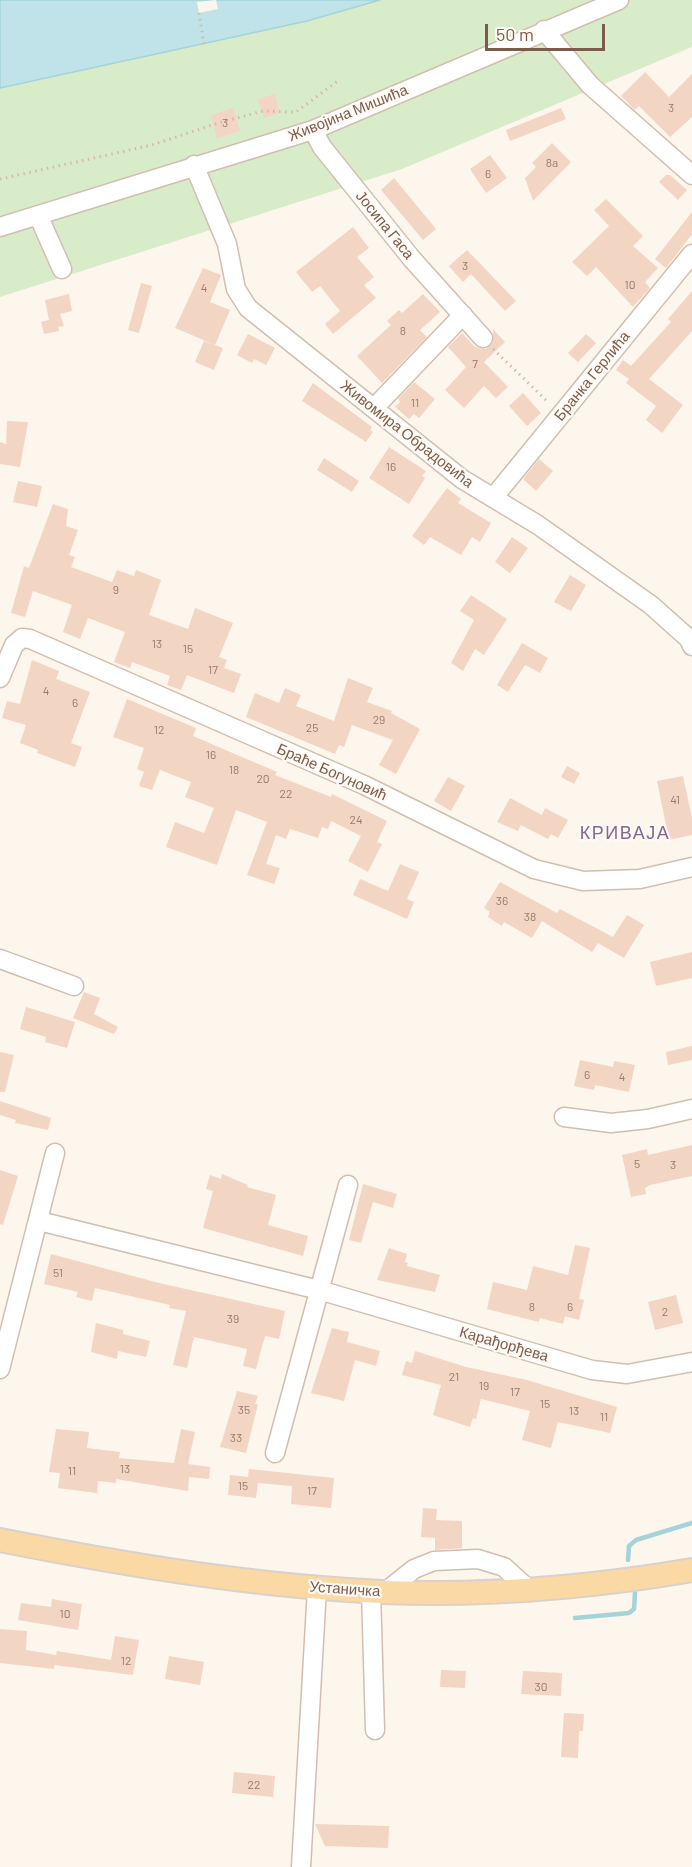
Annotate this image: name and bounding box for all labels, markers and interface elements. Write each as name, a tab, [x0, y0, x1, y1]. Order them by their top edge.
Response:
scale bar	[488, 12, 608, 50]
text: 50 m	[496, 23, 534, 45]
street label: Живојина Мишића	[285, 81, 411, 145]
house number: 3	[668, 101, 674, 115]
house number: 3	[222, 116, 228, 130]
house number: 8a	[546, 156, 558, 170]
house number: 6	[485, 167, 491, 181]
street label: Јосипа Гаса	[352, 187, 418, 263]
house number: 3	[462, 259, 468, 273]
house number: 10	[625, 278, 635, 292]
house number: 4	[201, 281, 207, 295]
house number: 8	[400, 324, 406, 338]
street label: Бранка Герлића	[550, 328, 634, 424]
house number: 7	[472, 357, 478, 371]
street label: Живомира Обрадовића	[337, 376, 477, 492]
house number: 11	[411, 396, 419, 410]
house number: 16	[386, 460, 396, 474]
house number: 9	[113, 583, 119, 597]
house number: 13	[152, 637, 162, 651]
house number: 15	[183, 642, 193, 656]
house number: 17	[208, 663, 218, 677]
house number: 4	[43, 684, 49, 698]
house number: 6	[72, 696, 78, 710]
house number: 29	[373, 713, 385, 727]
house number: 25	[306, 721, 318, 735]
house number: 12	[154, 723, 164, 737]
street label: Браће Богуновић	[274, 740, 390, 804]
house number: 16	[206, 748, 216, 762]
house number: 18	[229, 763, 239, 777]
house number: 20	[256, 772, 270, 786]
house number: 22	[280, 787, 292, 801]
house number: 41	[670, 793, 680, 807]
house number: 24	[349, 813, 363, 827]
district label: КРИВАЈА	[580, 822, 670, 844]
house number: 36	[496, 894, 508, 908]
house number: 38	[524, 910, 536, 924]
house number: 6	[584, 1068, 590, 1082]
house number: 4	[619, 1070, 625, 1084]
house number: 5	[634, 1157, 640, 1171]
house number: 3	[670, 1158, 676, 1172]
house number: 51	[53, 1266, 63, 1280]
house number: 8	[529, 1300, 535, 1314]
house number: 6	[567, 1300, 573, 1314]
house number: 2	[662, 1305, 668, 1319]
house number: 39	[227, 1312, 239, 1326]
street label: Карађорђева	[457, 1323, 551, 1365]
house number: 21	[449, 1370, 459, 1384]
house number: 19	[479, 1379, 489, 1393]
house number: 17	[510, 1385, 520, 1399]
house number: 15	[540, 1397, 550, 1411]
house number: 35	[238, 1403, 250, 1417]
house number: 13	[569, 1404, 579, 1418]
house number: 11	[600, 1410, 608, 1424]
house number: 33	[230, 1431, 242, 1445]
house number: 13	[120, 1462, 130, 1476]
house number: 11	[68, 1464, 76, 1478]
house number: 15	[238, 1479, 248, 1493]
house number: 17	[307, 1484, 317, 1498]
street label: Устаничка	[309, 1578, 381, 1600]
house number: 10	[60, 1607, 70, 1621]
house number: 12	[121, 1654, 131, 1668]
house number: 30	[535, 1680, 547, 1694]
house number: 22	[248, 1778, 260, 1792]

